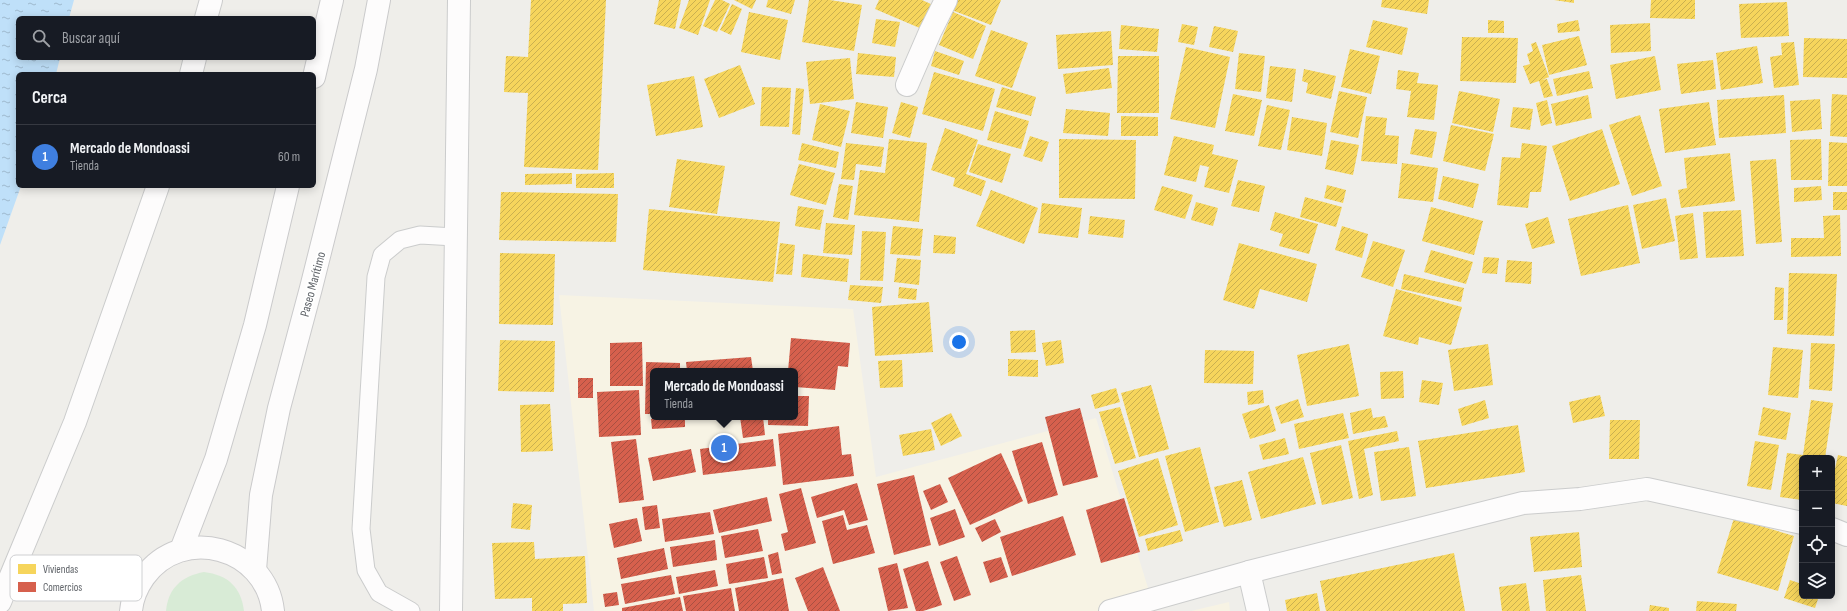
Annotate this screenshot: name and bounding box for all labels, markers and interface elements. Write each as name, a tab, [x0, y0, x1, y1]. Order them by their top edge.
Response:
search box	[16, 16, 316, 60]
icon: search	[30, 27, 52, 49]
text: Buscar aquí	[62, 29, 120, 48]
text: Cerca	[32, 88, 67, 108]
text: Mercado de Mondoassi	[70, 139, 190, 158]
text: 1	[42, 149, 48, 165]
text: 60 m	[278, 149, 300, 165]
text: Tienda	[70, 158, 99, 174]
street label: Paseo Marítimo	[297, 250, 329, 319]
your location	[949, 332, 969, 352]
popup	[650, 368, 798, 420]
text: Mercado de Mondoassi	[664, 377, 784, 396]
text: Tienda	[664, 396, 693, 412]
pin: 1	[711, 433, 737, 463]
map controls	[1799, 455, 1835, 599]
button: +	[1799, 455, 1835, 491]
button: −	[1799, 491, 1835, 527]
button: locate	[1799, 527, 1835, 563]
legend	[10, 555, 142, 601]
text: Viviendas	[43, 563, 78, 576]
button: layers	[1799, 563, 1835, 599]
text: Comercios	[43, 581, 82, 594]

